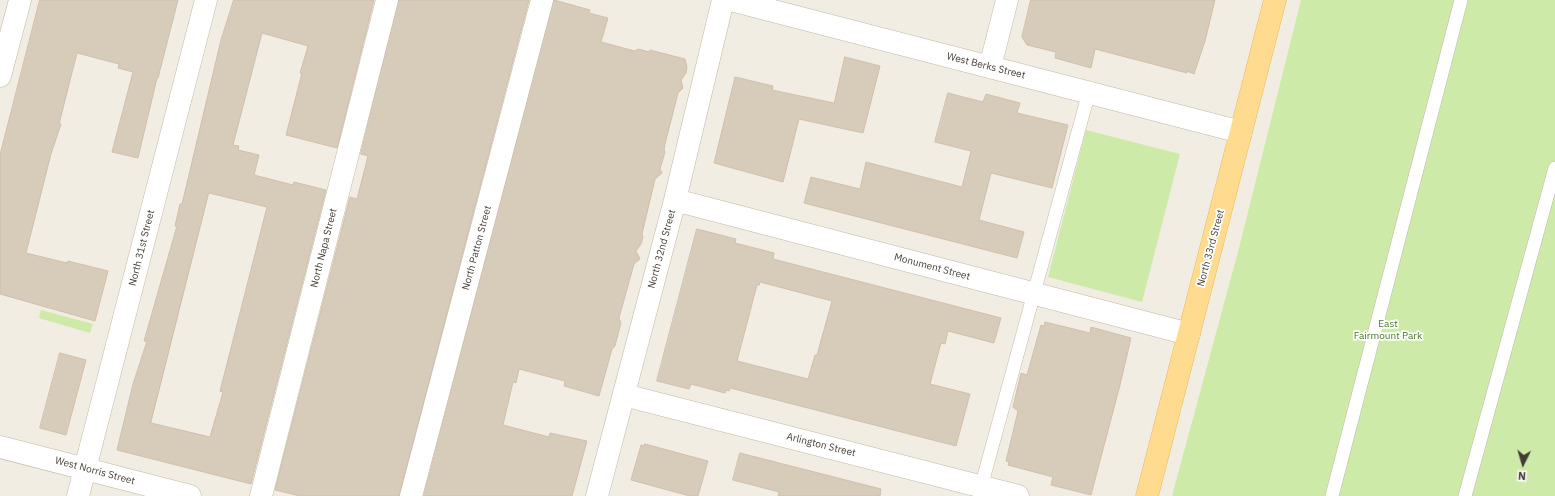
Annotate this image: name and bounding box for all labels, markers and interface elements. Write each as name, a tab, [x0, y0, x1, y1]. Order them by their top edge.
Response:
street label: West Berks Street	[946, 50, 1026, 82]
street label: North Patton Street	[460, 204, 494, 292]
street label: North Napa Street	[308, 207, 340, 289]
street label: North 32nd Street	[646, 208, 678, 290]
street label: North 33rd Street	[1195, 208, 1227, 288]
street label: North 31st Street	[127, 209, 157, 287]
street label: Monument Street	[893, 251, 971, 283]
park label: East Fairmount Park	[1354, 318, 1422, 342]
street label: Arlington Street	[785, 431, 857, 459]
north arrow	[1503, 444, 1543, 484]
street label: West Norris Street	[54, 455, 136, 487]
text: N	[1517, 469, 1527, 483]

